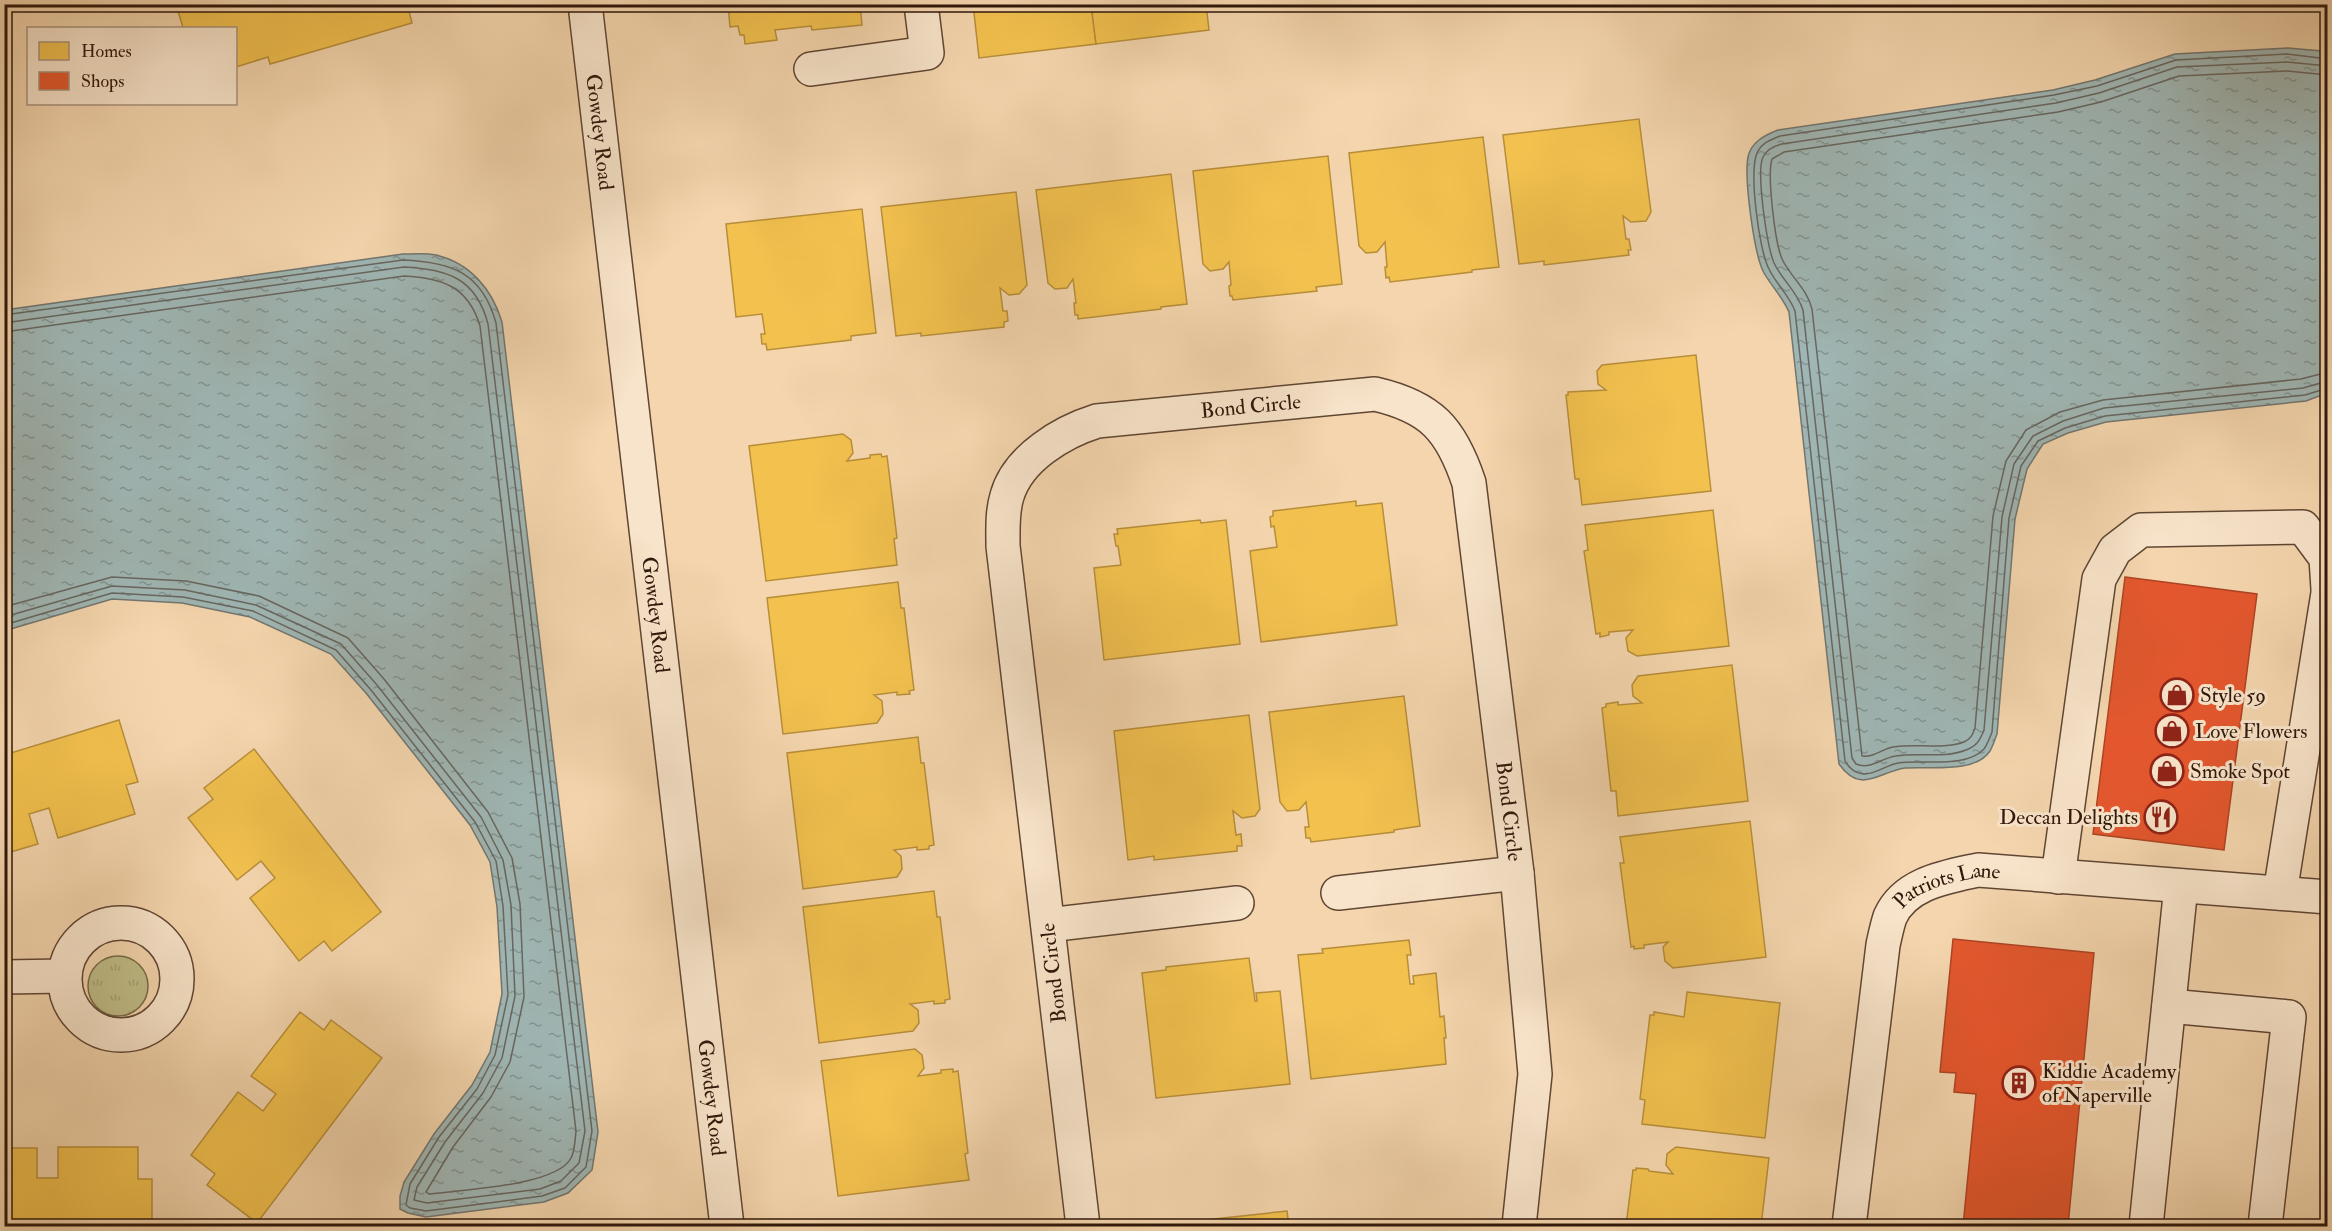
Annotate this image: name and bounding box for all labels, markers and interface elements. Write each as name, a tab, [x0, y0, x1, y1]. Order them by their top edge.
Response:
legend	[27, 27, 237, 105]
text: Homes	[81, 40, 132, 63]
text: Shops	[81, 70, 124, 93]
street label: Gowdey Road	[579, 72, 620, 193]
street label: Bond Circle	[1199, 388, 1302, 425]
street label: Gowdey Road	[635, 555, 676, 675]
shop icon: Style 59	[2159, 677, 2195, 713]
place label: Style 59	[2200, 682, 2266, 709]
shop icon: Love Flowers	[2154, 713, 2190, 749]
place label: Love Flowers	[2195, 718, 2307, 745]
shop icon: Smoke Spot	[2149, 753, 2185, 789]
place label: Smoke Spot	[2190, 758, 2290, 785]
street label: Bond Circle	[1489, 760, 1528, 863]
restaurant icon: Deccan Delights	[2143, 799, 2179, 835]
place label: Deccan Delights	[1999, 804, 2138, 831]
street label: Patriots Lane	[1887, 857, 2002, 915]
street label: Bond Circle	[1034, 921, 1073, 1024]
street label: Gowdey Road	[691, 1038, 732, 1158]
place label: Kiddie Academy of Naperville	[2042, 1058, 2177, 1109]
building icon: Kiddie Academy of Naperville	[2001, 1065, 2037, 1101]

